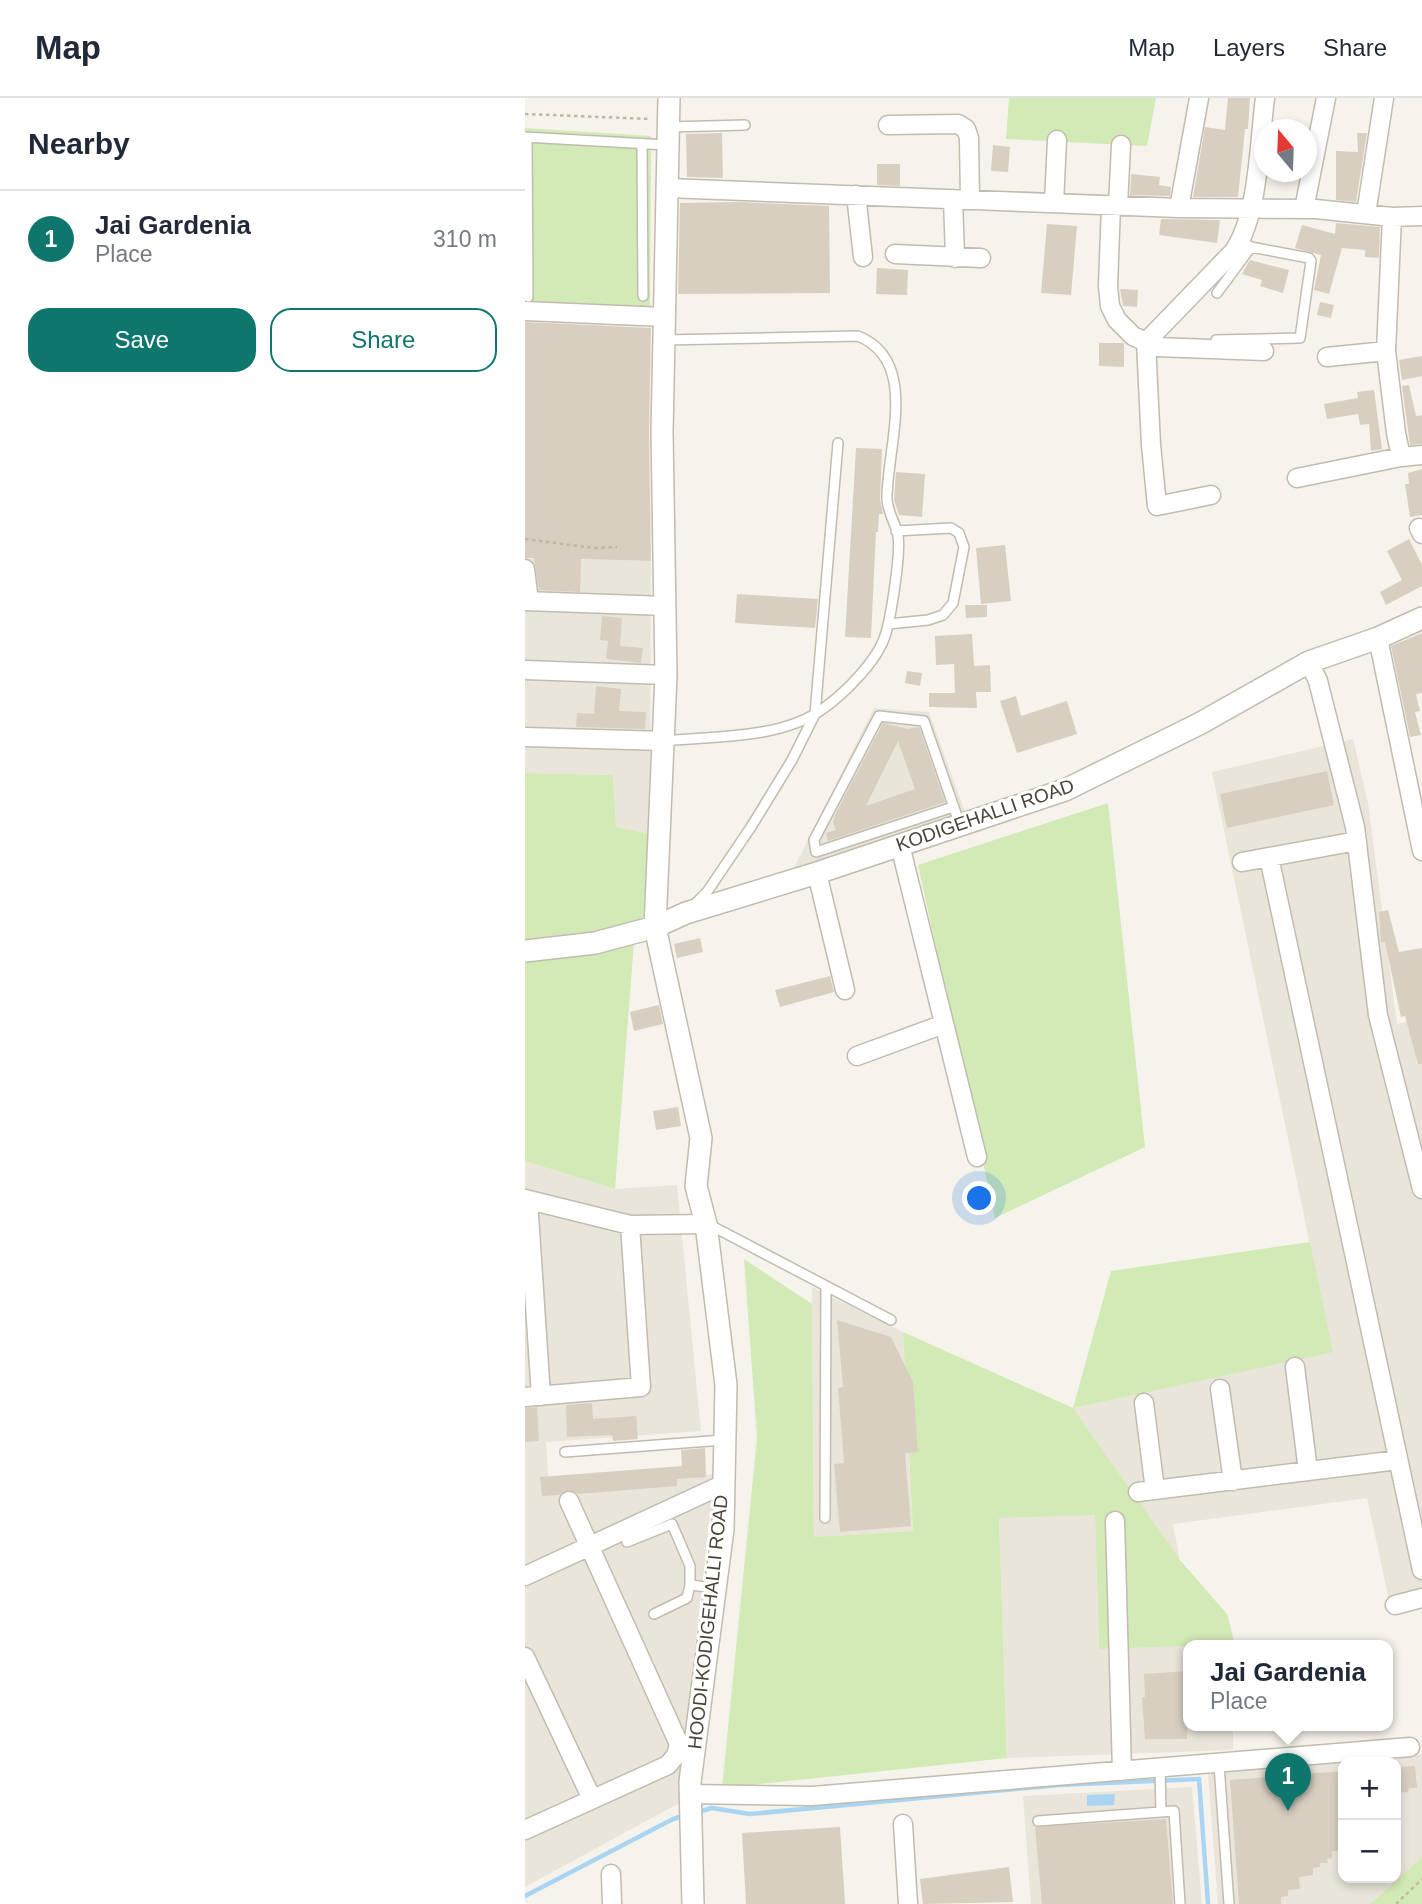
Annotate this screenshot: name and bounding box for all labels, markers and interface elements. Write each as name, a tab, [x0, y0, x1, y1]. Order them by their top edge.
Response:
text: Map	[35, 29, 101, 66]
text: Map	[1128, 34, 1175, 61]
text: Layers	[1213, 34, 1285, 61]
text: Share	[1323, 34, 1387, 61]
north arrow	[1254, 119, 1317, 182]
text: Nearby	[28, 127, 130, 160]
text: Jai Gardenia	[95, 210, 251, 240]
text: 1	[45, 226, 57, 252]
text: 310 m	[433, 226, 497, 252]
text: Place	[95, 241, 153, 267]
button: Save	[28, 308, 256, 372]
button: Share	[270, 308, 497, 372]
street label: KODIGEHALLI ROAD	[893, 775, 1077, 855]
your location	[962, 1181, 996, 1215]
street label: HOODI-KODIGEHALLI ROAD	[684, 1494, 732, 1750]
popup	[1183, 1640, 1393, 1731]
text: Jai Gardenia	[1210, 1657, 1366, 1687]
text: Place	[1210, 1688, 1268, 1714]
pin: 1	[1265, 1753, 1311, 1811]
map controls	[1338, 1757, 1401, 1883]
button: +	[1338, 1757, 1401, 1820]
button: −	[1338, 1820, 1401, 1883]

